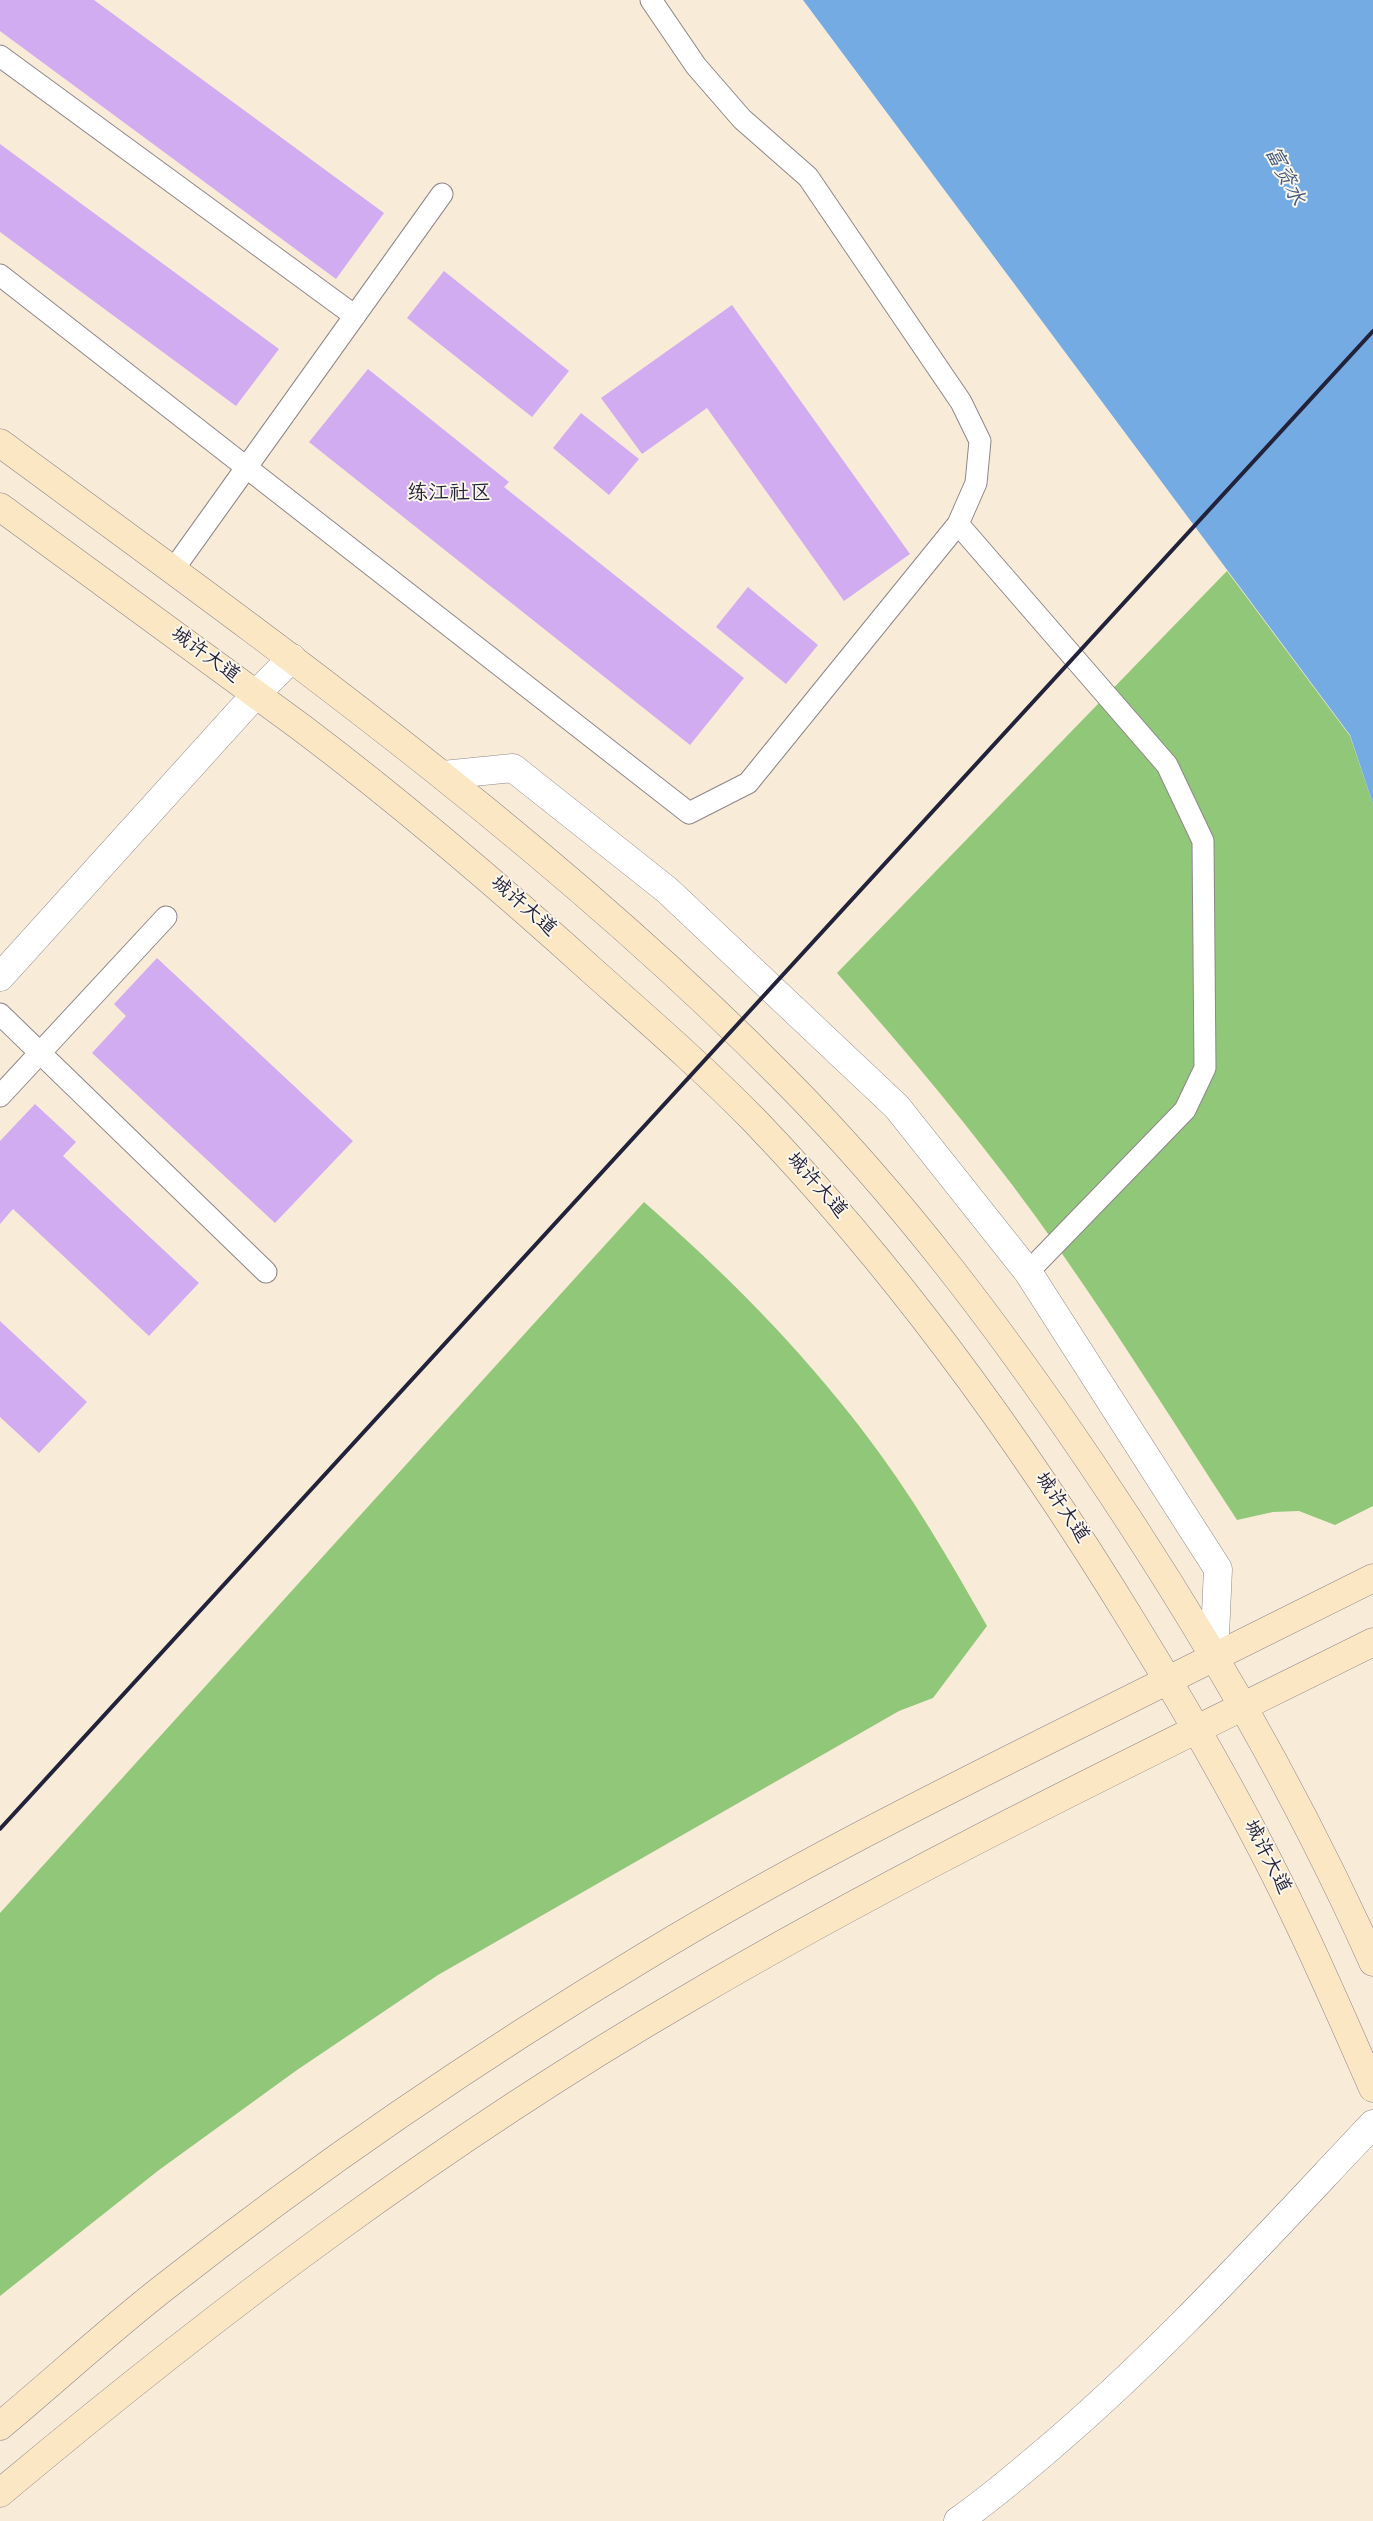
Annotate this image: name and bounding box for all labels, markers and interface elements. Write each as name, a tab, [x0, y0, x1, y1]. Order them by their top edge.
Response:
water label: 富资水	[1256, 143, 1308, 211]
district label: 练江社区	[407, 483, 491, 509]
street label: 城许大道	[165, 624, 243, 690]
street label: 城许大道	[484, 873, 560, 943]
street label: 城许大道	[779, 1149, 851, 1225]
street label: 城许大道	[1028, 1469, 1092, 1549]
street label: 城许大道	[1236, 1817, 1294, 1899]

